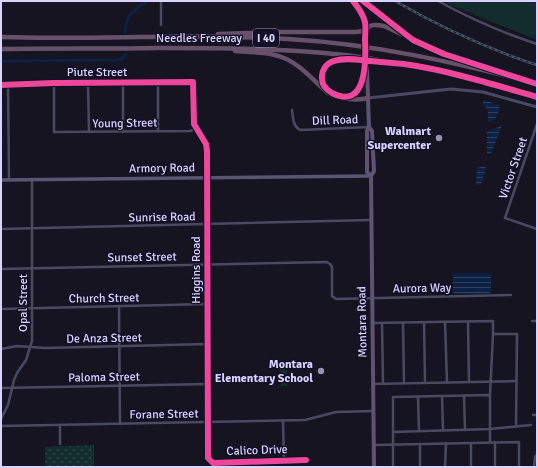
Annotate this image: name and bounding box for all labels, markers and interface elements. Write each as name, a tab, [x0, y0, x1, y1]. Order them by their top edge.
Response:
road number: I 40	[253, 29, 279, 47]
street label: Needles Freeway	[156, 31, 242, 46]
street label: Piute Street	[67, 65, 127, 80]
street label: Dill Road	[312, 112, 358, 129]
street label: Young Street	[92, 115, 158, 132]
place label: Walmart Supercenter	[367, 124, 432, 153]
marker: Walmart Supercenter	[434, 133, 444, 143]
street label: Victor Street	[496, 135, 531, 201]
street label: Armory Road	[129, 160, 195, 177]
street label: Sunrise Road	[128, 209, 196, 226]
street label: Higgins Road	[189, 236, 204, 304]
street label: Sunset Street	[107, 249, 177, 266]
street label: Opal Street	[16, 274, 31, 332]
street label: Aurora Way	[393, 280, 452, 297]
street label: Montara Road	[354, 286, 371, 358]
street label: Church Street	[69, 290, 139, 307]
street label: De Anza Street	[66, 330, 142, 347]
place label: Montara Elementary School	[215, 357, 313, 386]
marker: Montara Elementary School	[316, 366, 326, 376]
street label: Paloma Street	[68, 369, 140, 386]
street label: Forane Street	[129, 406, 199, 423]
street label: Calico Drive	[226, 442, 288, 459]

